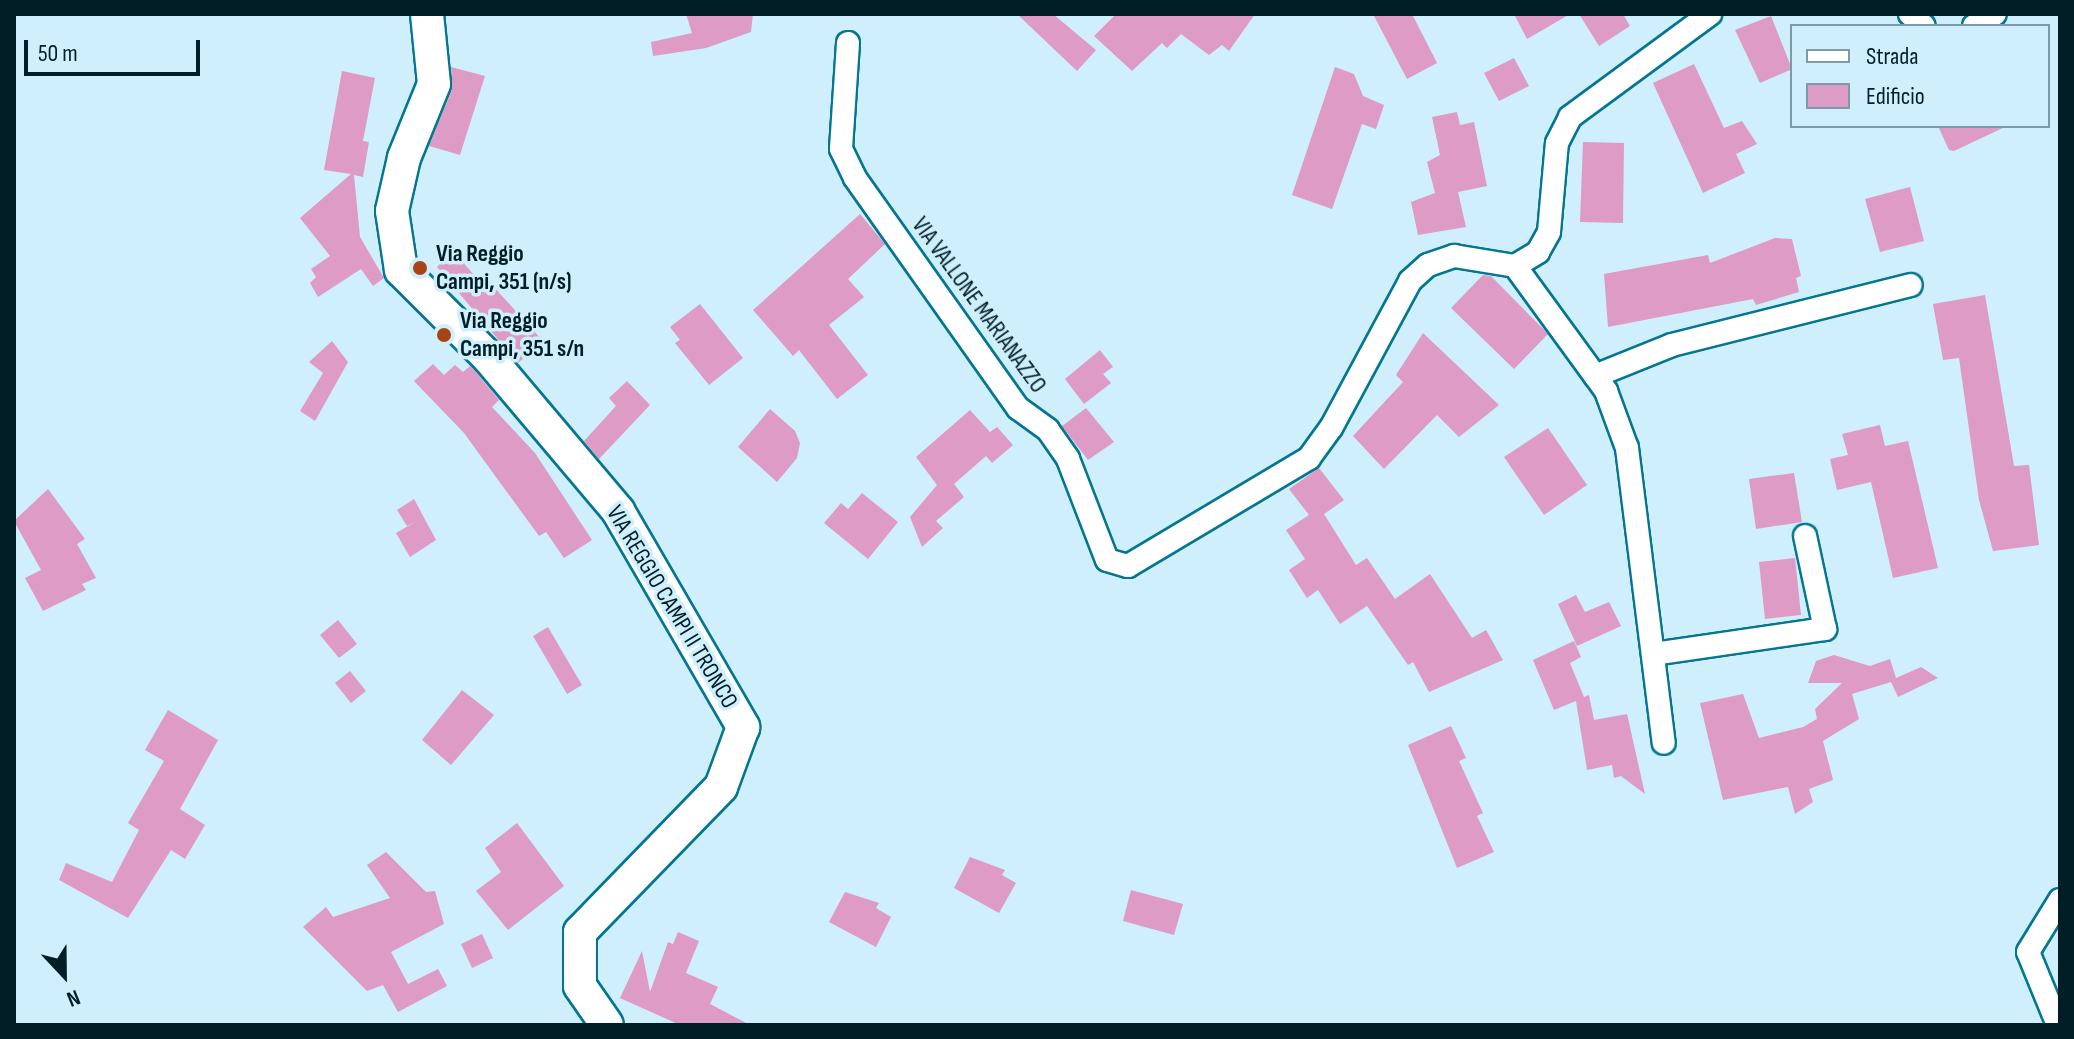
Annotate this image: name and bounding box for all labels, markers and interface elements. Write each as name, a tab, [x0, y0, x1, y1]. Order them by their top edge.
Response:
scale bar	[28, 24, 204, 74]
legend	[1790, 24, 2050, 128]
text: 50 m	[38, 39, 78, 68]
text: Strada	[1866, 42, 1919, 71]
text: Edificio	[1866, 82, 1925, 111]
street label: VIA VALLONE MARIANAZZO	[906, 211, 1052, 399]
place label: Via Reggio Campi, 351 (n/s)	[436, 240, 571, 296]
marker: Via Reggio Campi, 351 (n/s)	[411, 259, 429, 277]
place label: Via Reggio Campi, 351 s/n	[460, 307, 584, 363]
marker: Via Reggio Campi, 351 s/n	[435, 326, 453, 344]
street label: VIA REGGIO CAMPI II TRONCO	[600, 500, 744, 714]
north arrow	[24, 935, 104, 1015]
text: N	[63, 983, 84, 1012]

